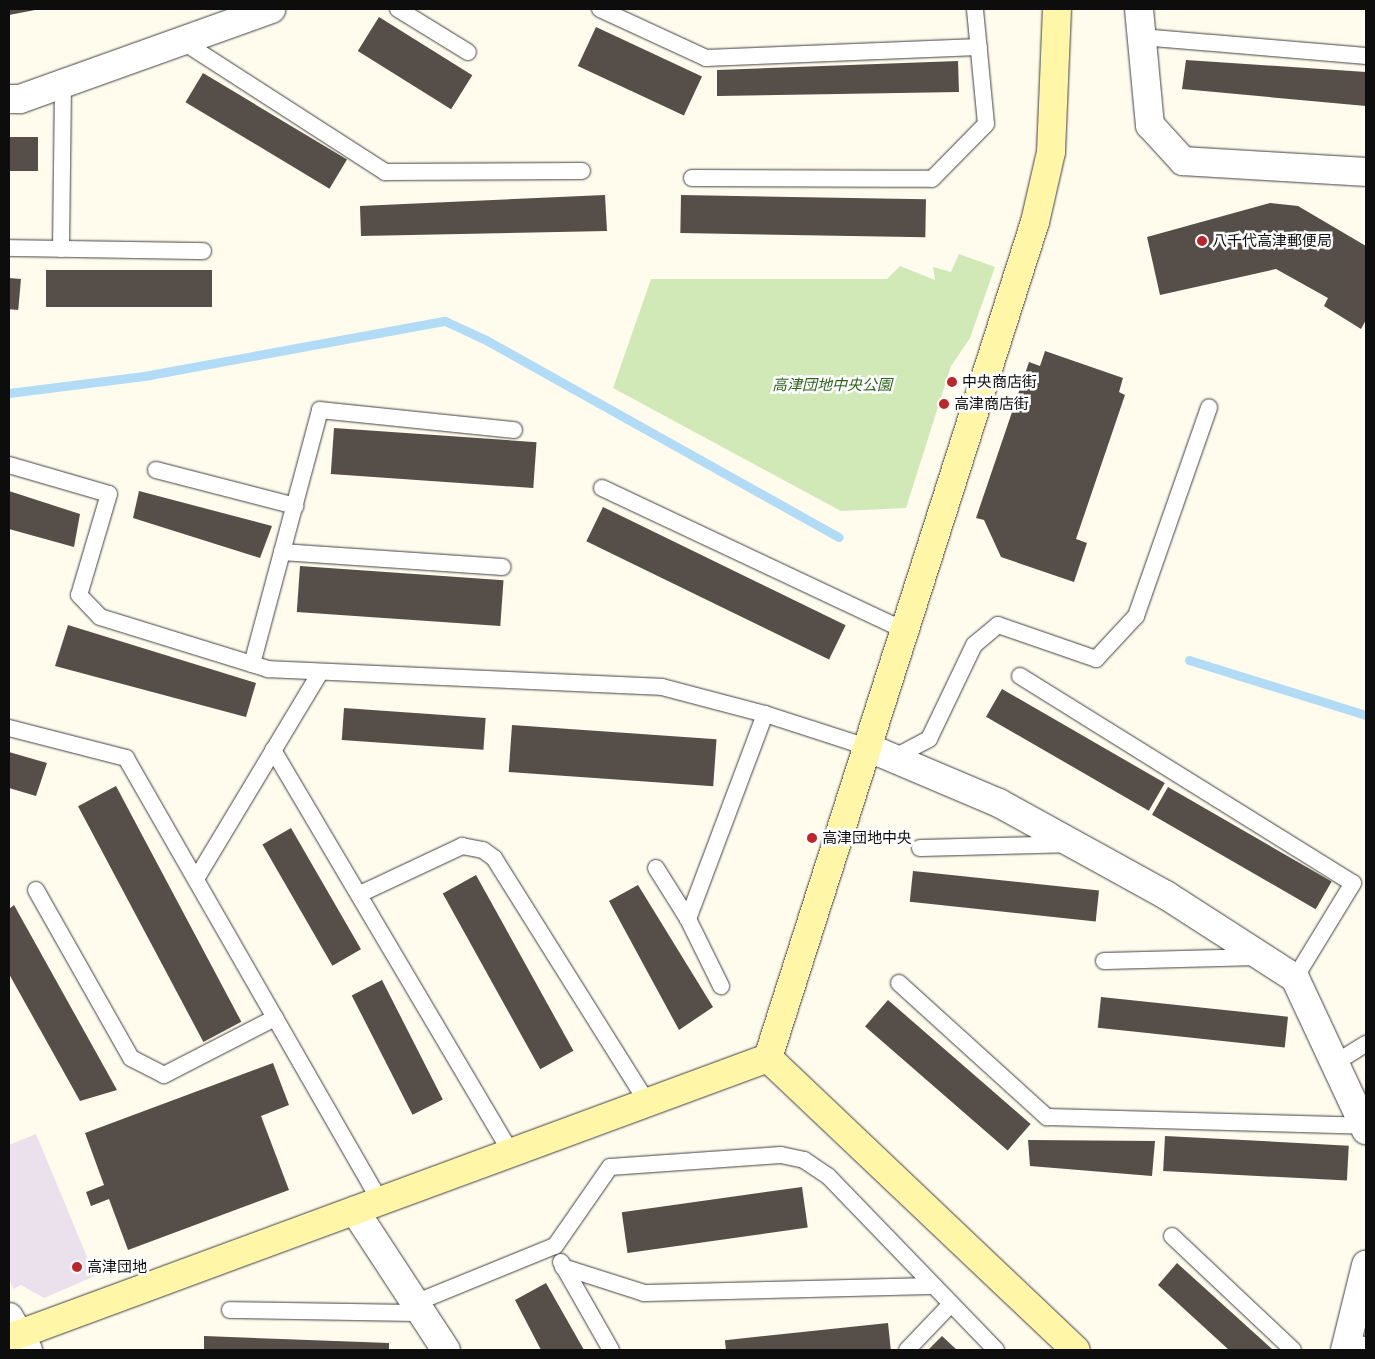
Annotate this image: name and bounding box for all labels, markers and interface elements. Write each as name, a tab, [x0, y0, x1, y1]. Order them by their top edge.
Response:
place label: 八千代高津郵便局	[1212, 232, 1332, 250]
marker: 八千代高津郵便局	[1196, 235, 1208, 247]
place label: 中央商店街	[962, 373, 1037, 391]
park label: 高津団地中央公園	[772, 376, 892, 394]
marker: 中央商店街	[946, 376, 958, 388]
place label: 高津商店街	[954, 395, 1029, 413]
marker: 高津商店街	[938, 398, 950, 410]
place label: 高津団地中央	[822, 829, 912, 847]
marker: 高津団地中央	[806, 832, 818, 844]
place label: 高津団地	[87, 1258, 147, 1276]
marker: 高津団地	[71, 1261, 83, 1273]

